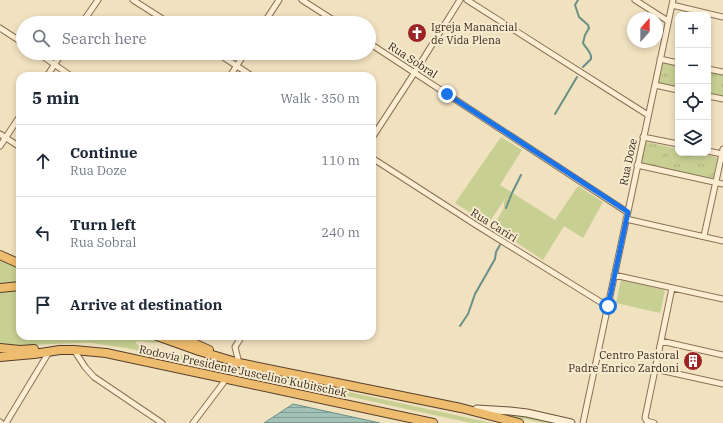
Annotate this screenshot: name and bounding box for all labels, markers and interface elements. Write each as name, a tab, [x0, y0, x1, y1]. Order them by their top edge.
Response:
north arrow	[627, 12, 663, 48]
map controls	[675, 12, 711, 156]
button: +	[675, 12, 711, 48]
search box	[16, 16, 376, 60]
place label: Igreja Manancial de Vida Plena	[431, 20, 518, 47]
church icon: Igreja Manancial de Vida Plena	[406, 22, 428, 44]
icon: search	[30, 27, 52, 49]
text: Search here	[62, 29, 147, 48]
street label: Rua Sobral	[386, 39, 440, 81]
button: −	[675, 48, 711, 84]
button: locate	[675, 84, 711, 120]
route end	[438, 85, 456, 103]
text: 5 min	[32, 87, 80, 109]
text: Walk · 350 m	[281, 90, 360, 107]
button: layers	[675, 120, 711, 156]
street label: Rua Doze	[616, 137, 640, 187]
text: Continue	[70, 143, 137, 162]
icon: ahead	[32, 150, 54, 172]
text: 110 m	[321, 152, 360, 169]
text: Rua Doze	[70, 162, 127, 179]
street label: Rua Cariri	[468, 205, 520, 245]
text: Turn left	[70, 215, 136, 234]
icon: left	[32, 222, 54, 244]
text: 240 m	[321, 224, 360, 241]
text: Rua Sobral	[70, 234, 136, 251]
icon: arrive	[32, 294, 54, 316]
text: Arrive at destination	[70, 295, 222, 314]
route start	[599, 297, 617, 315]
street label: Rodovia Presidente Juscelino Kubitschek	[138, 342, 349, 400]
place label: Centro Pastoral Padre Enrico Zardoni	[568, 348, 680, 375]
building icon: Centro Pastoral Padre Enrico Zardoni	[682, 350, 704, 372]

